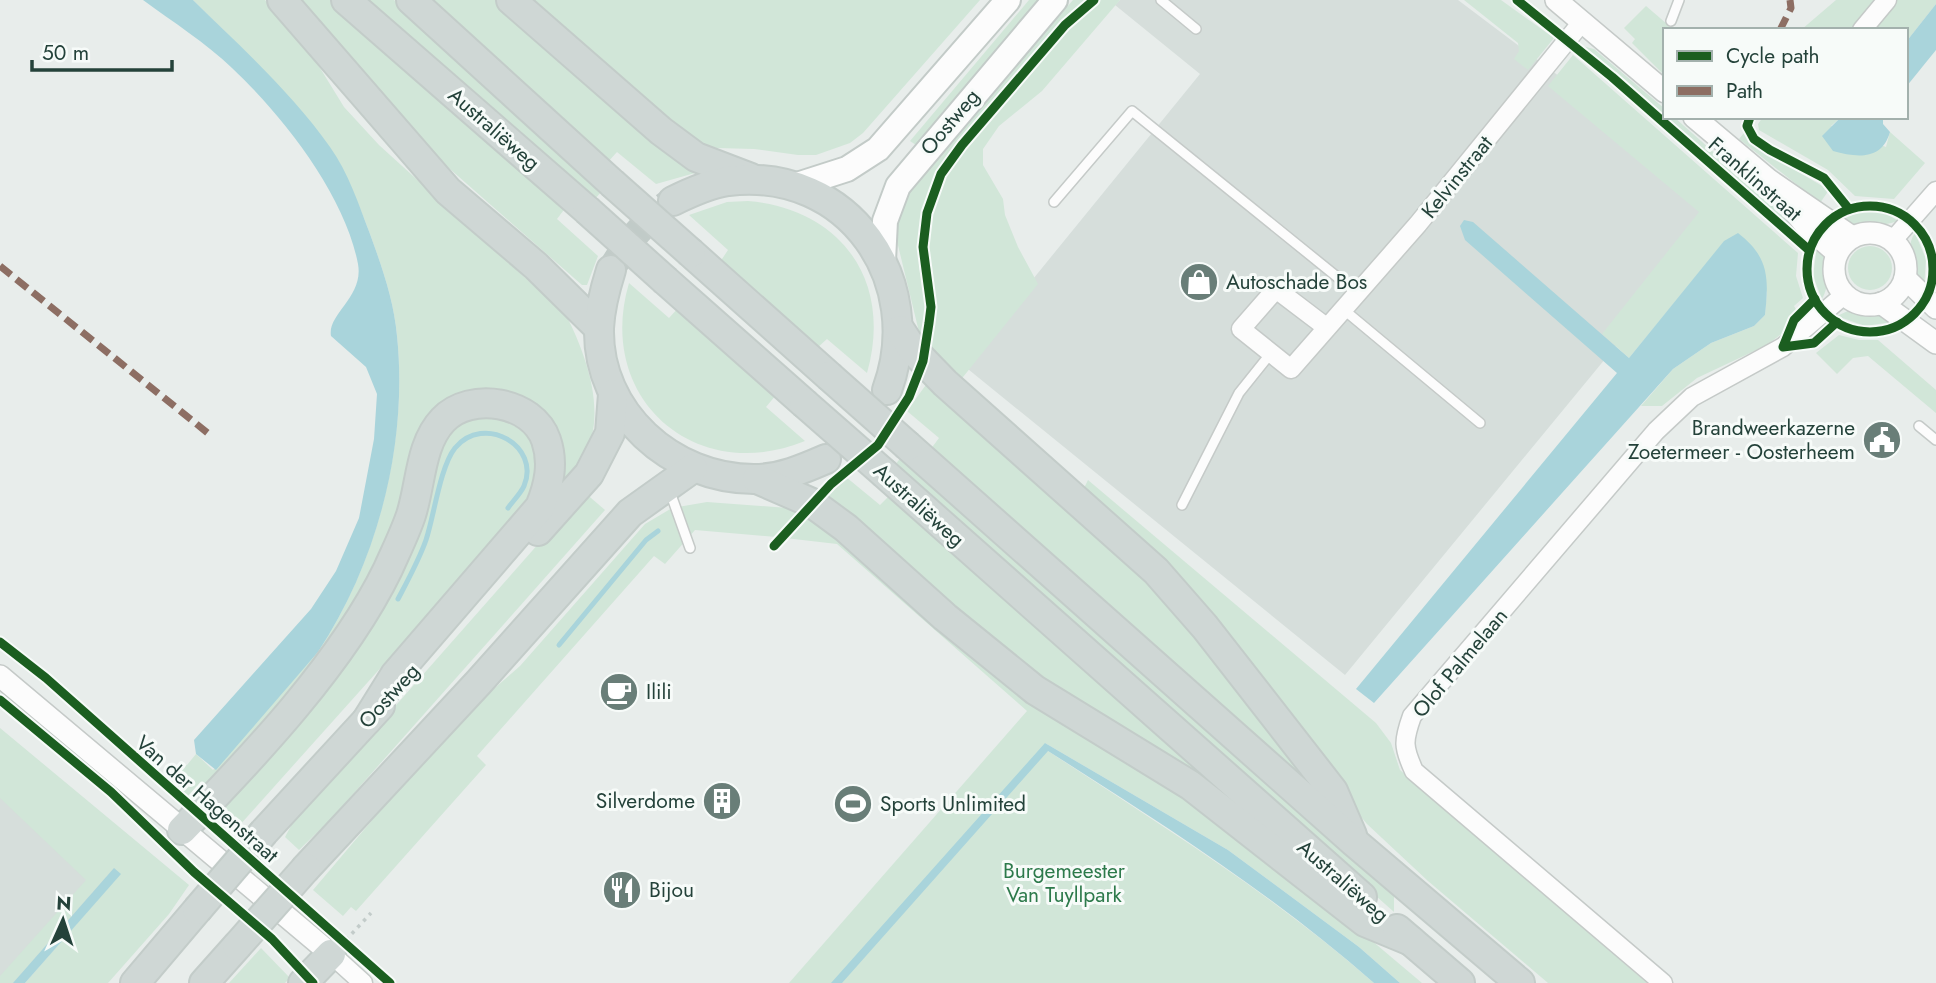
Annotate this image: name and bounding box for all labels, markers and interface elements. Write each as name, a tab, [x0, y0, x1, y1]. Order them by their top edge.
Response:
scale bar	[32, 28, 172, 72]
legend	[1663, 28, 1908, 119]
text: 50 m	[42, 38, 89, 68]
text: Cycle path	[1726, 41, 1819, 71]
text: Path	[1726, 76, 1763, 106]
street label: Australiëweg	[442, 81, 546, 177]
street label: Oostweg	[913, 82, 987, 162]
street label: Kelvinstraat	[1414, 129, 1500, 225]
street label: Franklinstraat	[1702, 130, 1808, 228]
shop icon: Autoschade Bos	[1178, 261, 1220, 303]
place label: Autoschade Bos	[1226, 267, 1367, 297]
place label: Brandweerkazerne Zoetermeer - Oosterheem	[1628, 413, 1855, 467]
public building icon: Brandweerkazerne Zoetermeer - Oosterheem	[1861, 419, 1903, 461]
street label: Australiëweg	[867, 456, 971, 554]
street label: Olof Palmelaan	[1405, 602, 1515, 724]
street label: Oostweg	[352, 657, 426, 735]
cafe icon: Ilili	[598, 671, 640, 713]
place label: Ilili	[646, 677, 672, 707]
street label: Van der Hagenstraat	[129, 729, 285, 869]
building icon: Silverdome	[701, 780, 743, 822]
sports icon: Sports Unlimited	[832, 783, 874, 825]
place label: Silverdome	[596, 786, 695, 816]
place label: Sports Unlimited	[880, 789, 1026, 819]
street label: Australiëweg	[1291, 833, 1395, 929]
park label: Burgemeester Van Tuyllpark	[1003, 856, 1126, 910]
restaurant icon: Bijou	[601, 869, 643, 911]
place label: Bijou	[649, 875, 694, 905]
north arrow	[28, 885, 98, 955]
text: N	[56, 890, 72, 917]

